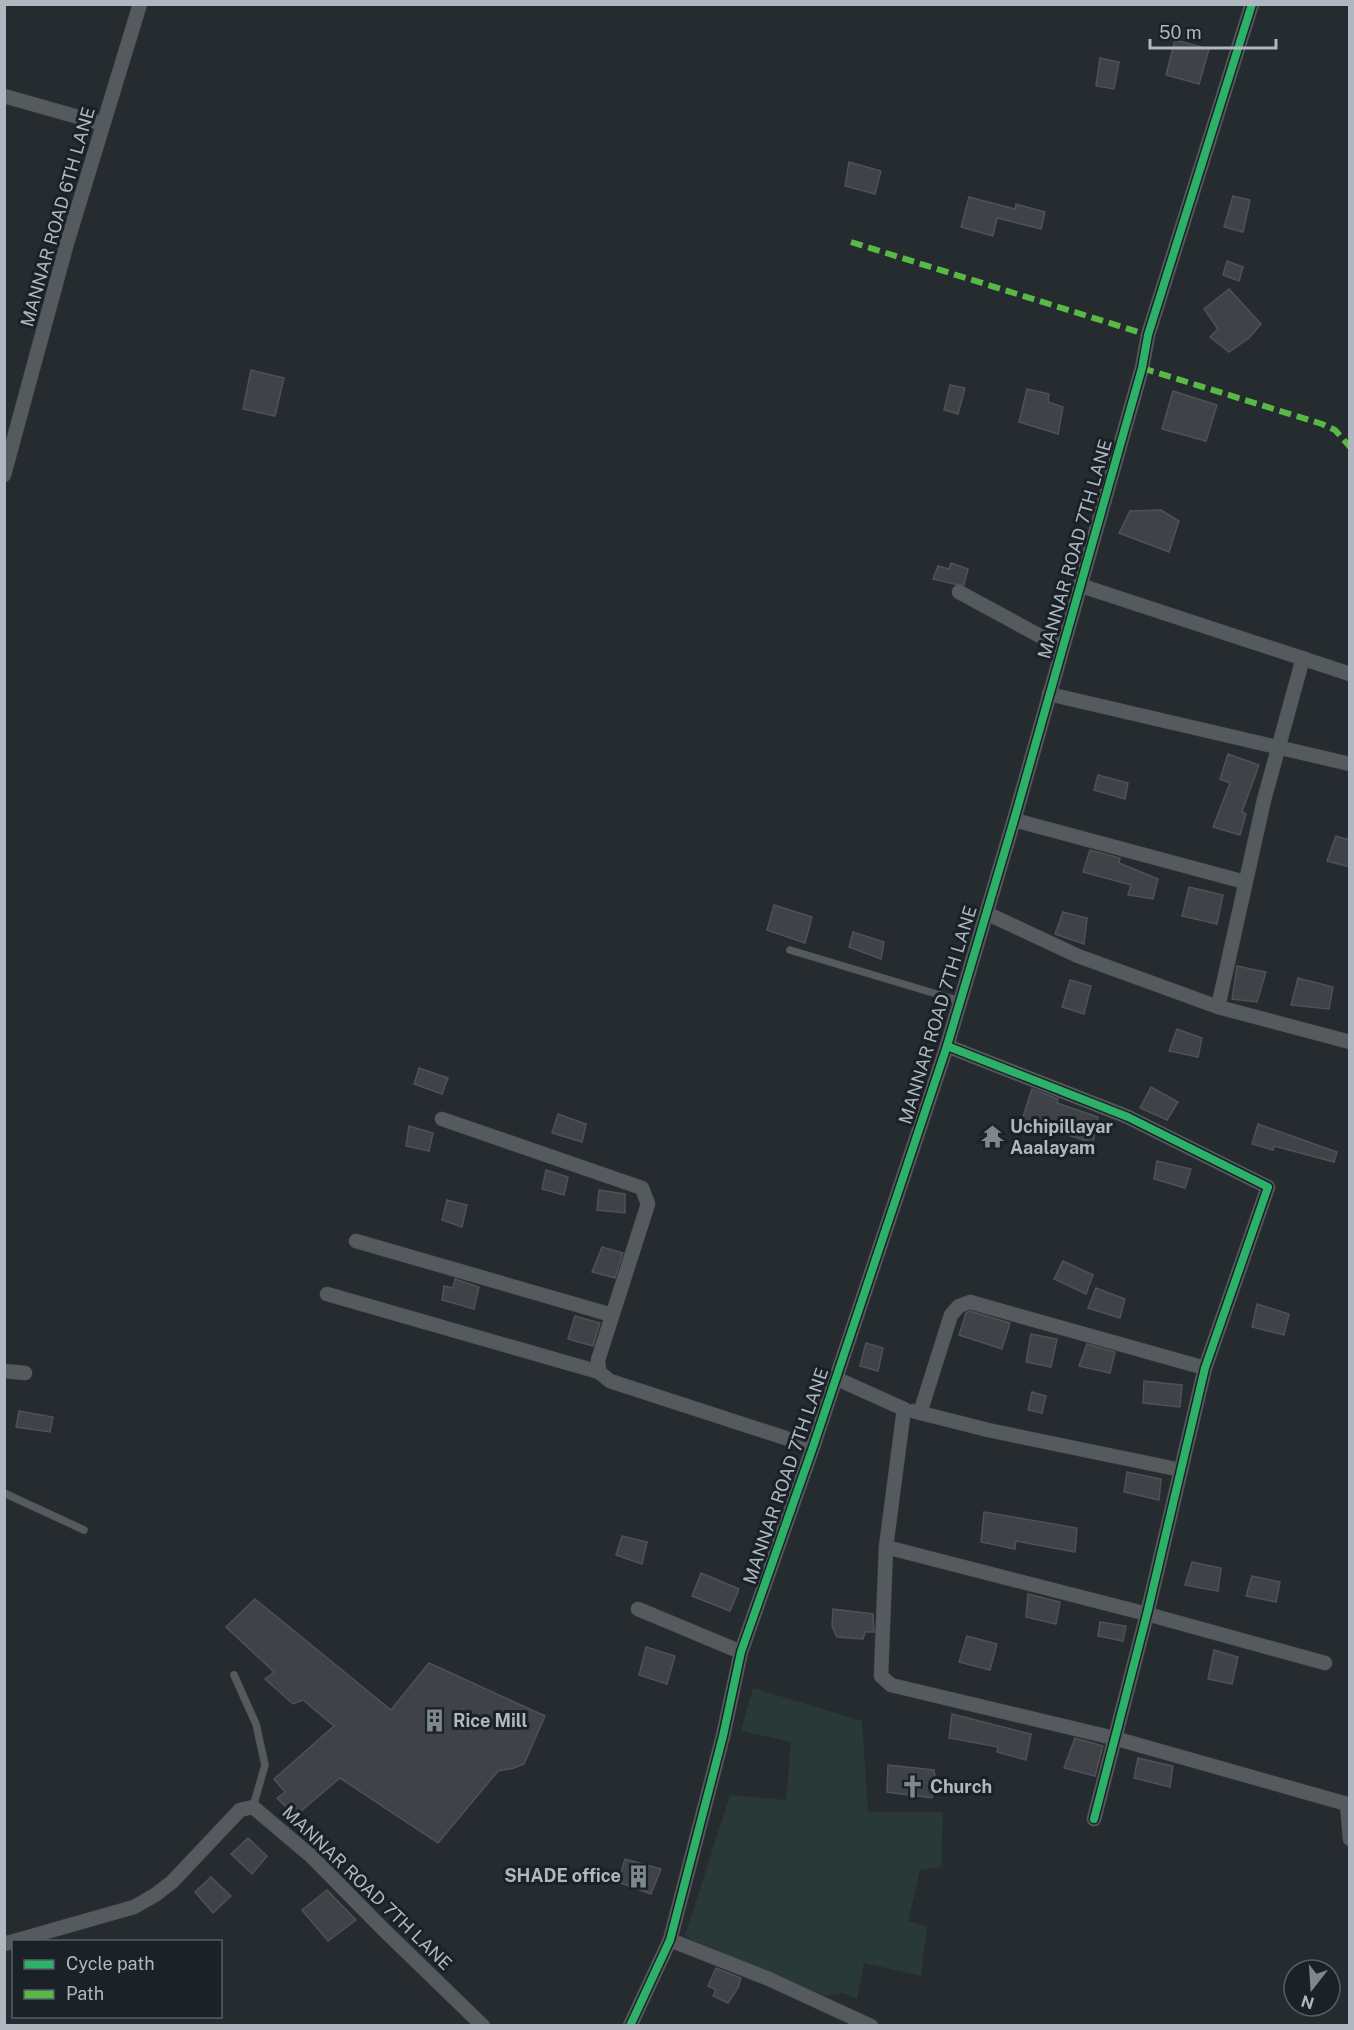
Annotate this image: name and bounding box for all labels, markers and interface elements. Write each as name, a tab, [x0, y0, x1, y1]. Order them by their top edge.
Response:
scale bar	[1150, 12, 1276, 50]
text: 50 m	[1159, 22, 1202, 43]
street label: MANNAR ROAD 6TH LANE	[16, 105, 99, 329]
street label: MANNAR ROAD 7TH LANE	[1033, 437, 1116, 661]
street label: MANNAR ROAD 7TH LANE	[894, 903, 981, 1127]
place label: Uchipillayar Aaalayam	[1010, 1116, 1113, 1158]
temple icon: Uchipillayar Aaalayam	[979, 1124, 1005, 1150]
street label: MANNAR ROAD 7TH LANE	[739, 1365, 832, 1587]
building icon: Rice Mill	[422, 1708, 448, 1734]
place label: Rice Mill	[453, 1710, 528, 1731]
church icon: Church	[899, 1774, 925, 1800]
place label: Church	[930, 1776, 992, 1797]
street label: MANNAR ROAD 7TH LANE	[278, 1801, 456, 1974]
building icon: SHADE office	[626, 1863, 652, 1889]
place label: SHADE office	[504, 1865, 621, 1886]
legend	[12, 1940, 222, 2018]
text: Cycle path	[66, 1953, 155, 1974]
north arrow	[1282, 1958, 1342, 2018]
text: Path	[66, 1983, 104, 2004]
text: N	[1299, 1991, 1317, 2013]

